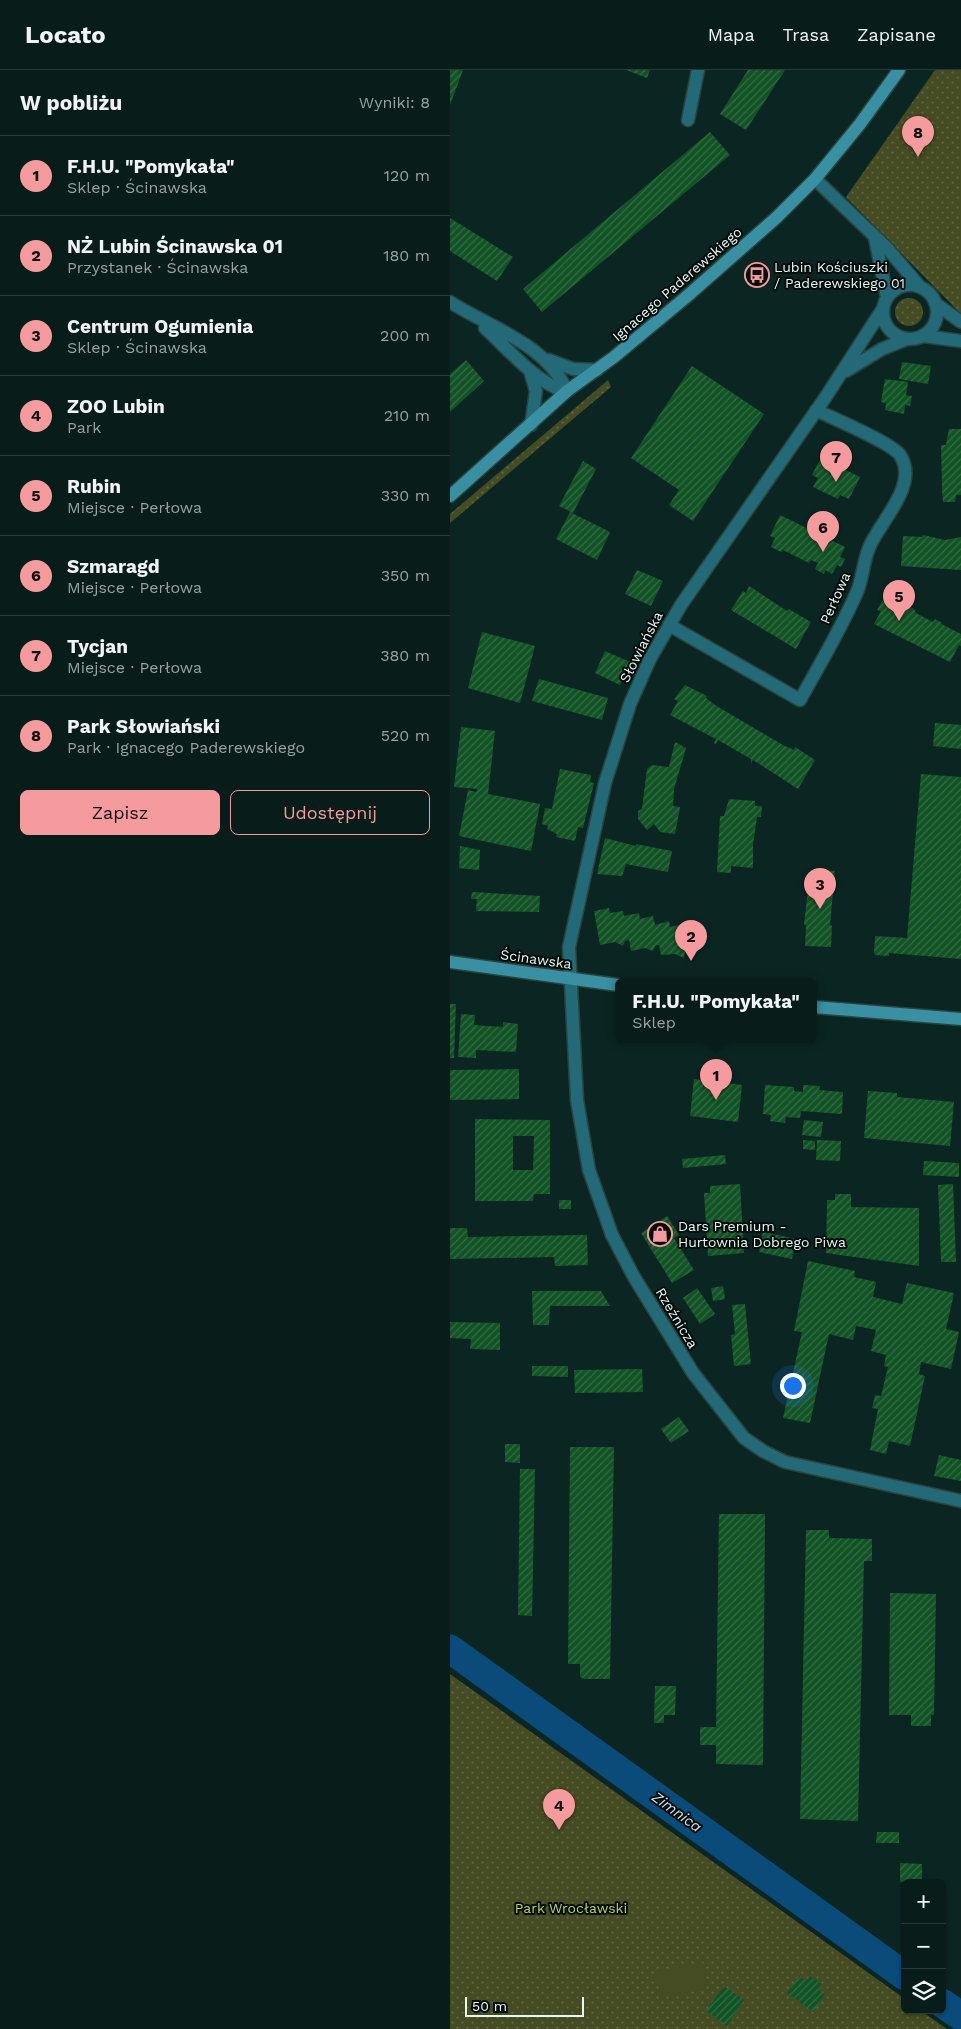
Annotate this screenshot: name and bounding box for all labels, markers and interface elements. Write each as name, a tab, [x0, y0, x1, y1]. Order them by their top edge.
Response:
text: Locato	[25, 21, 106, 49]
text: Mapa	[708, 24, 755, 45]
text: Trasa	[783, 24, 829, 45]
text: Zapisane	[857, 24, 936, 45]
text: W pobliżu	[20, 90, 122, 115]
text: Wyniki: 8	[359, 93, 430, 112]
pin: 8	[902, 116, 934, 157]
text: F.H.U. "Pomykała"	[67, 155, 235, 178]
text: 1	[33, 166, 39, 185]
text: 120 m	[384, 166, 430, 185]
text: Sklep · Ścinawska	[67, 178, 207, 197]
street label: Ignacego Paderewskiego	[609, 224, 745, 344]
text: NŻ Lubin Ścinawska 01	[67, 235, 283, 258]
text: 2	[31, 246, 41, 265]
text: 180 m	[383, 246, 430, 265]
text: Przystanek · Ścinawska	[67, 258, 248, 277]
place label: Lubin Kościuszki / Paderewskiego 01	[774, 259, 905, 291]
bus stop icon: Lubin Kościuszki / Paderewskiego 01	[744, 262, 770, 288]
text: Centrum Ogumienia	[67, 315, 253, 338]
text: 3	[31, 326, 41, 345]
text: 200 m	[380, 326, 430, 345]
text: Sklep · Ścinawska	[67, 338, 207, 357]
text: ZOO Lubin	[67, 395, 165, 418]
text: 4	[31, 406, 41, 425]
text: 210 m	[384, 406, 430, 425]
text: Park	[67, 418, 101, 437]
pin: 7	[820, 441, 852, 482]
text: Rubin	[67, 475, 121, 498]
text: 5	[31, 486, 41, 505]
text: 330 m	[381, 486, 430, 505]
text: Miejsce · Perłowa	[67, 498, 202, 517]
pin: 6	[807, 511, 839, 552]
text: Szmaragd	[67, 555, 160, 578]
text: 6	[31, 566, 41, 585]
text: 350 m	[381, 566, 430, 585]
street label: Perłowa	[817, 570, 853, 626]
text: Miejsce · Perłowa	[67, 578, 202, 597]
pin: 5	[883, 580, 915, 621]
street label: Słowiańska	[616, 609, 666, 685]
text: Tycjan	[67, 635, 128, 658]
text: 7	[31, 646, 41, 665]
text: 380 m	[380, 646, 430, 665]
text: Miejsce · Perłowa	[67, 658, 202, 677]
text: Park Słowiański	[67, 715, 220, 738]
text: 8	[31, 726, 41, 745]
text: 520 m	[381, 726, 430, 745]
text: Park · Ignacego Paderewskiego	[67, 738, 305, 757]
button: Zapisz	[20, 790, 220, 835]
button: Udostępnij	[230, 790, 430, 835]
pin: 3	[804, 868, 836, 909]
pin: 2	[675, 920, 707, 961]
street label: Ścinawska	[499, 946, 573, 972]
popup	[615, 978, 817, 1043]
text: F.H.U. "Pomykała"	[632, 990, 800, 1013]
text: Sklep	[632, 1013, 676, 1032]
pin: 1	[700, 1059, 732, 1100]
place label: Dars Premium - Hurtownia Dobrego Piwa	[678, 1218, 846, 1250]
shop icon: Dars Premium - Hurtownia Dobrego Piwa	[647, 1221, 673, 1247]
street label: Rzeźnicza	[653, 1285, 701, 1351]
your location	[780, 1373, 806, 1399]
water label: Zimnica	[648, 1787, 705, 1836]
pin: 4	[543, 1789, 575, 1830]
map controls	[901, 1879, 946, 2014]
button: +	[901, 1879, 946, 1924]
park label: Park Wrocławski	[515, 1900, 627, 1916]
button: −	[901, 1924, 946, 1969]
button: layers	[901, 1969, 946, 2014]
scale bar	[465, 1994, 584, 2017]
text: 50 m	[472, 1998, 507, 2014]

